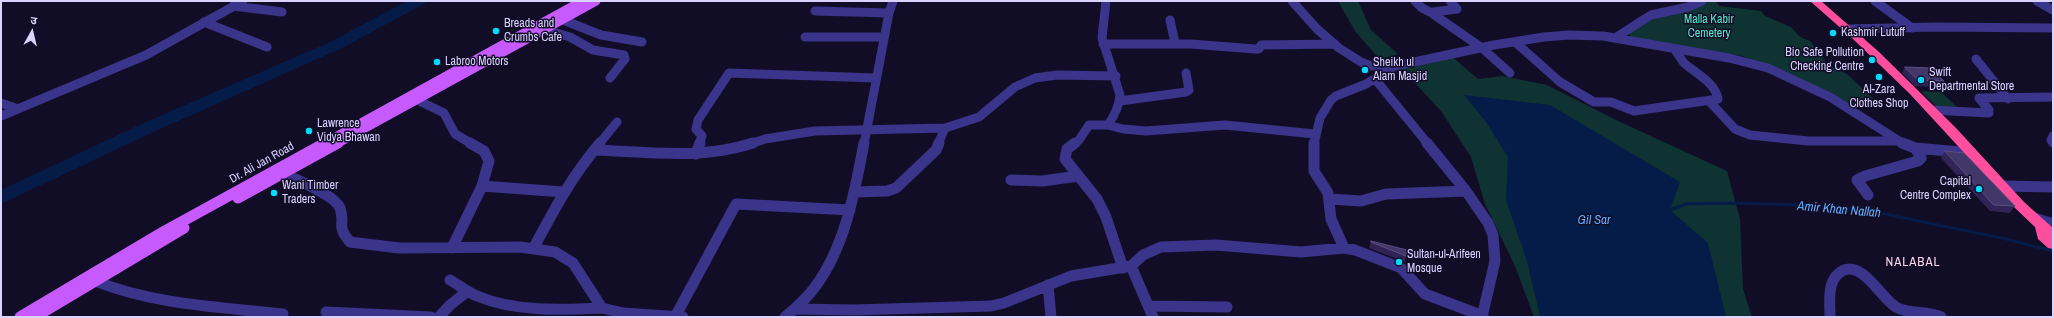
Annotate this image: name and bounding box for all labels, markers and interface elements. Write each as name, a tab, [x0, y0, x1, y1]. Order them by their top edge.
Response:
north arrow	[12, 12, 52, 52]
text: उ	[30, 13, 38, 27]
park label: Malla Kabir Cemetery	[1684, 13, 1734, 41]
place label: Breads and Crumbs Cafe	[504, 17, 562, 45]
marker: Breads and Crumbs Cafe	[491, 26, 501, 36]
place label: Kashmir Lutuff	[1841, 26, 1905, 40]
marker: Kashmir Lutuff	[1828, 28, 1838, 38]
place label: Bio Safe Pollution Checking Centre	[1785, 46, 1864, 74]
place label: Labroo Motors	[445, 55, 508, 69]
marker: Bio Safe Pollution Checking Centre	[1867, 55, 1877, 65]
place label: Sheikh ul Alam Masjid	[1373, 56, 1427, 84]
marker: Labroo Motors	[432, 57, 442, 67]
marker: Sheikh ul Alam Masjid	[1360, 65, 1370, 75]
place label: Swift Departmental Store	[1929, 66, 2014, 94]
marker: Al-Zara Clothes Shop	[1874, 72, 1884, 82]
marker: Swift Departmental Store	[1916, 75, 1926, 85]
place label: Al-Zara Clothes Shop	[1849, 83, 1909, 111]
place label: Lawrence Vidya Bhawan	[317, 117, 380, 145]
marker: Lawrence Vidya Bhawan	[304, 126, 314, 136]
street label: Dr. Ali Jan Road	[227, 139, 297, 187]
place label: Capital Centre Complex	[1900, 175, 1971, 203]
place label: Wani Timber Traders	[282, 179, 338, 207]
marker: Capital Centre Complex	[1974, 184, 1984, 194]
marker: Wani Timber Traders	[269, 188, 279, 198]
water label: Amir Khan Nallah	[1797, 199, 1881, 221]
water label: Gil Sar	[1577, 213, 1611, 229]
place label: Sultan-ul-Arifeen Mosque	[1407, 248, 1481, 276]
district label: NALABAL	[1886, 255, 1940, 271]
marker: Sultan-ul-Arifeen Mosque	[1394, 257, 1404, 267]

